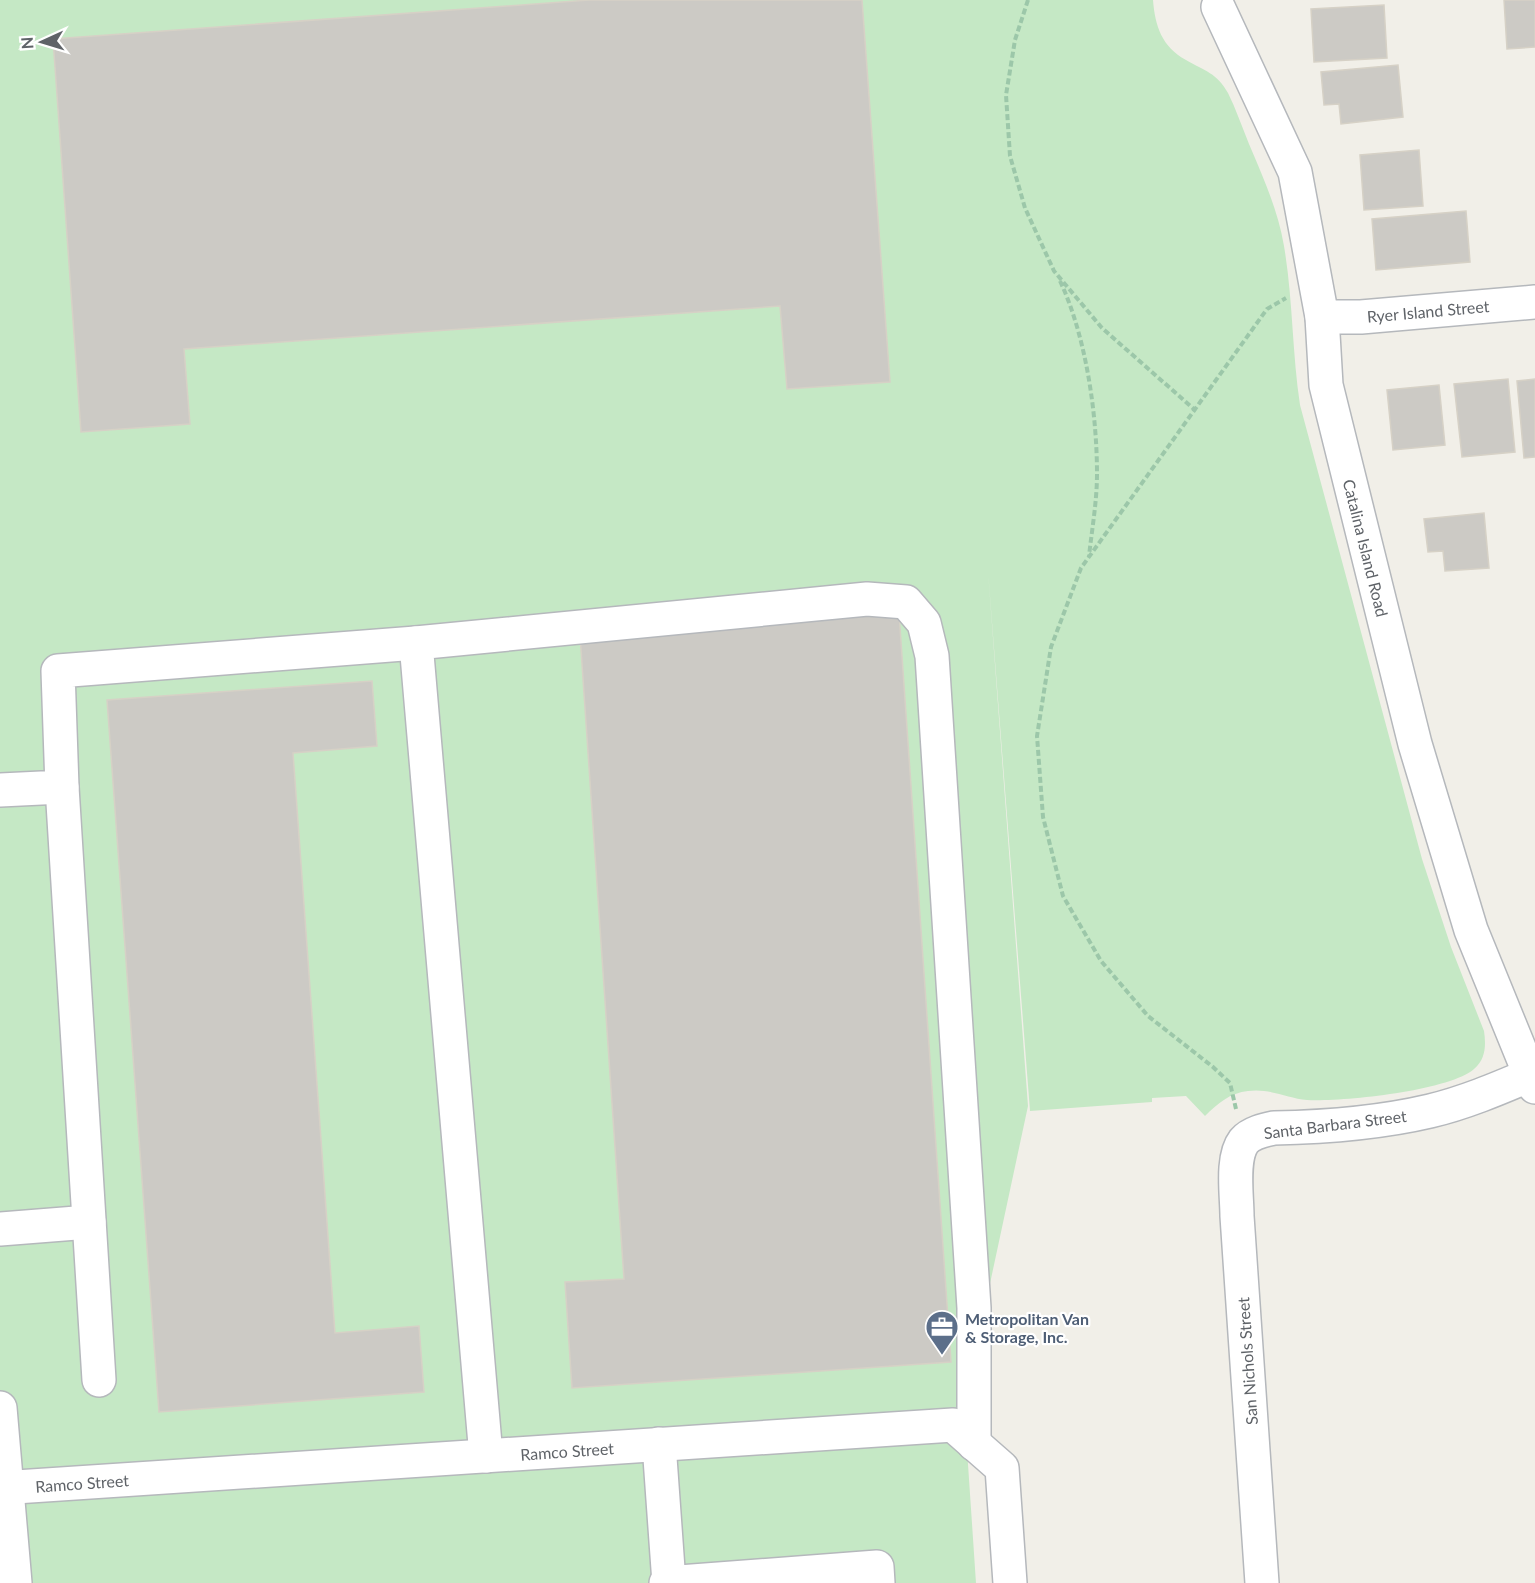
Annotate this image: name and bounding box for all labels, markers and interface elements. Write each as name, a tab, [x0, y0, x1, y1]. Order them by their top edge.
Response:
north arrow	[12, 12, 72, 72]
text: N	[17, 36, 36, 50]
street label: Ryer Island Street	[1366, 296, 1490, 326]
street label: Catalina Island Road	[1340, 477, 1392, 619]
street label: Santa Barbara Street	[1262, 1106, 1408, 1142]
street label: San Nichols Street	[1233, 1296, 1261, 1426]
office icon: Metropolitan Van & Storage, Inc.	[924, 1309, 960, 1356]
place label: Metropolitan Van & Storage, Inc.	[965, 1309, 1089, 1346]
street label: Ramco Street	[520, 1438, 615, 1464]
street label: Ramco Street	[35, 1470, 130, 1496]

